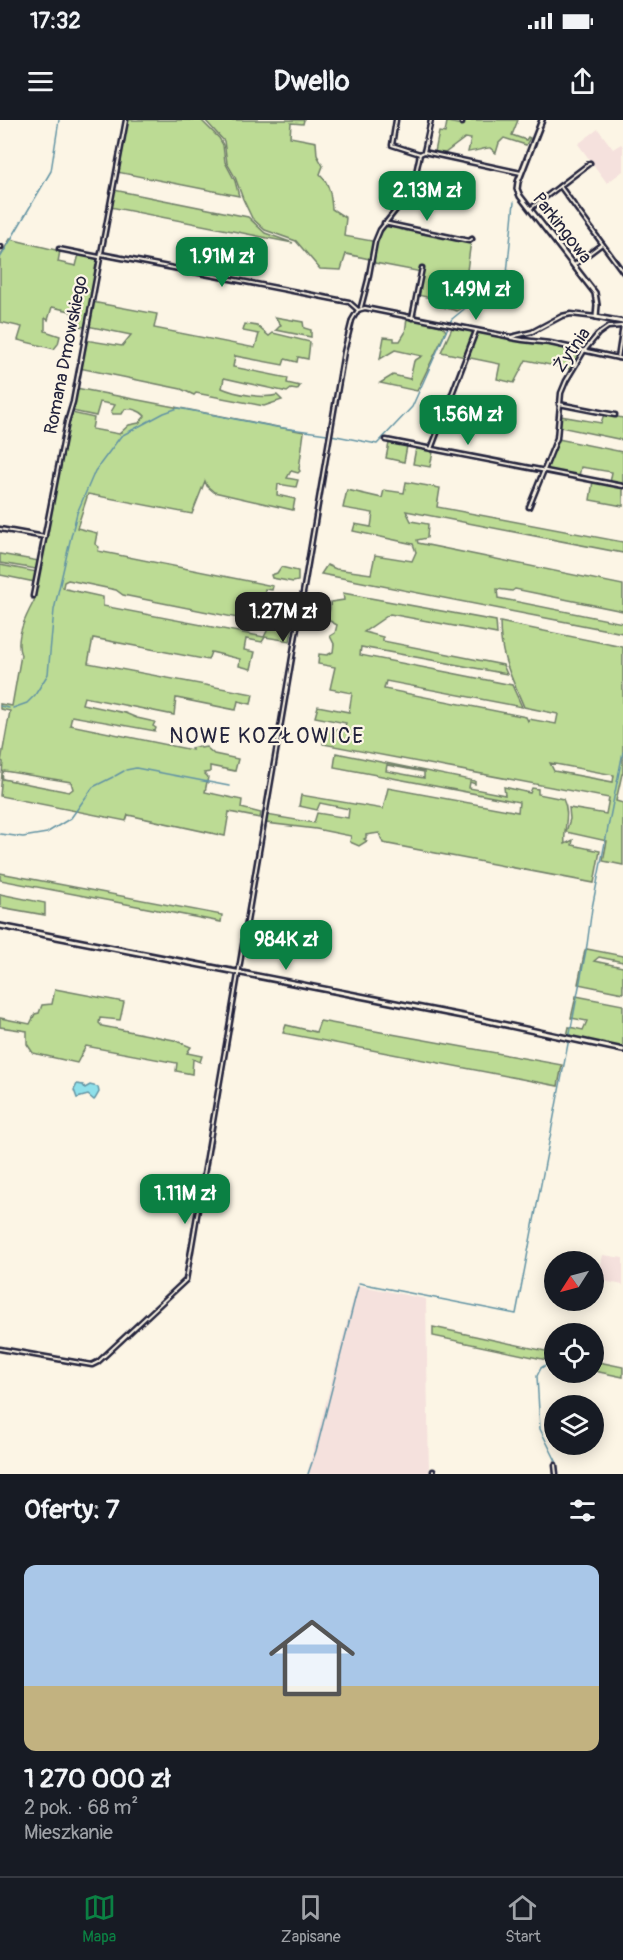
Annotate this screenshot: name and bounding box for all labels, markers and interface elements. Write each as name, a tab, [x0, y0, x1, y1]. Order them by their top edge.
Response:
text: 17:32	[30, 7, 81, 35]
icon: menu	[24, 65, 57, 98]
text: Dwello	[274, 65, 349, 98]
icon: share	[566, 65, 599, 98]
pin: 2.13M zł	[365, 171, 489, 222]
text: 2.13M zł	[393, 178, 461, 203]
street label: Parkingowa	[527, 188, 597, 268]
pin: 1.91M zł	[160, 237, 284, 288]
text: 1.91M zł	[190, 244, 254, 269]
pin: 1.49M zł	[414, 270, 538, 321]
street label: Romana Dmowskiego	[39, 273, 93, 436]
text: 1.49M zł	[442, 277, 510, 302]
street label: Żytnia	[548, 323, 596, 377]
pin: 1.56M zł	[406, 395, 530, 446]
text: 1.56M zł	[434, 402, 502, 427]
pin: 1.27M zł	[221, 592, 345, 643]
text: 1.27M zł	[249, 599, 317, 624]
district label: NOWE KOZŁOWICE	[169, 723, 365, 750]
pin: 984K zł	[231, 920, 341, 971]
text: 984K zł	[254, 927, 318, 952]
pin: 1.11M zł	[123, 1174, 247, 1225]
text: 1.11M zł	[154, 1181, 216, 1206]
north arrow	[544, 1251, 604, 1311]
map controls	[544, 1251, 604, 1455]
button: locate	[544, 1323, 604, 1383]
button: layers	[544, 1395, 604, 1455]
text: Oferty: 7	[24, 1494, 120, 1526]
icon: filters	[566, 1494, 599, 1527]
icon: home	[258, 1604, 366, 1712]
text: 1 270 000 zł	[24, 1763, 170, 1795]
text: 2 pok. · 68 m²	[24, 1795, 138, 1820]
text: Mieszkanie	[24, 1820, 113, 1845]
tab: Mapa	[82, 1891, 116, 1947]
tab: Zapisane	[281, 1891, 341, 1947]
tab: Start	[505, 1891, 541, 1947]

